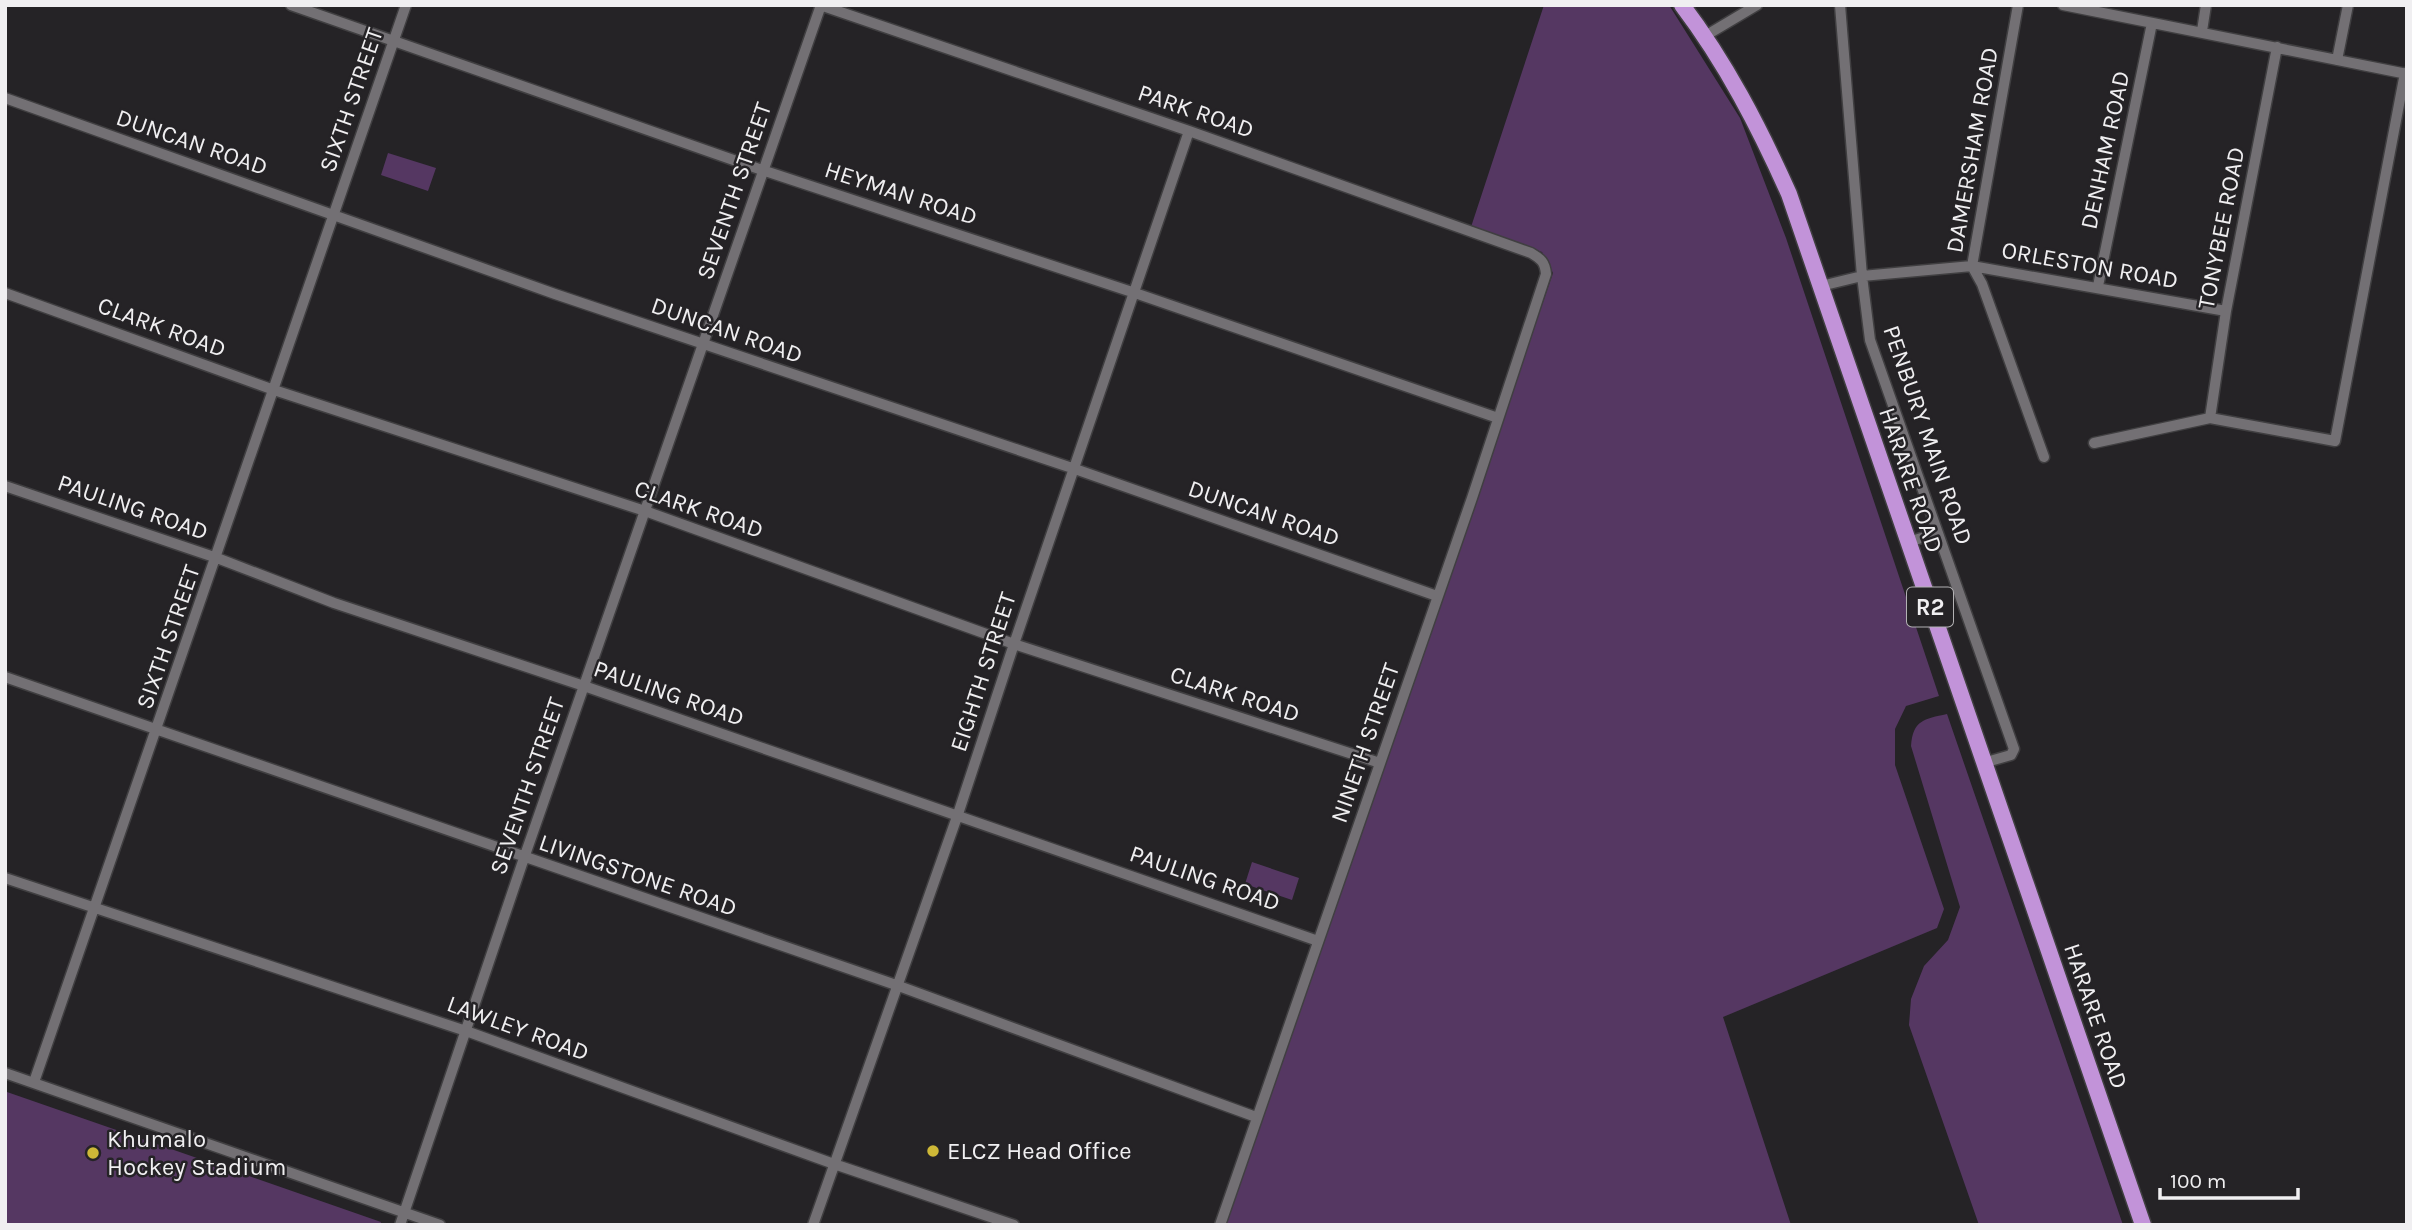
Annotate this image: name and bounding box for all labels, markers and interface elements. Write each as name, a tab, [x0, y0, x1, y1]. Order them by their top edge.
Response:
street label: SIXTH STREET	[313, 24, 389, 176]
street label: DAMERSHAM ROAD	[1940, 45, 2004, 255]
street label: DENHAM ROAD	[2075, 68, 2135, 232]
street label: PARK ROAD	[1134, 78, 1258, 144]
street label: SEVENTH STREET	[691, 99, 777, 283]
street label: DUNCAN ROAD	[113, 103, 271, 181]
street label: TONYBEE ROAD	[2192, 145, 2250, 311]
street label: HEYMAN ROAD	[821, 155, 981, 231]
street label: ORLESTON ROAD	[1999, 236, 2181, 294]
street label: CLARK ROAD	[94, 291, 230, 363]
street label: DUNCAN ROAD	[648, 291, 806, 369]
street label: PENBURY MAIN ROAD	[1877, 322, 1979, 548]
street label: HARARE ROAD	[1873, 404, 1949, 556]
street label: PAULING ROAD	[54, 468, 212, 546]
street label: CLARK ROAD	[631, 474, 767, 544]
street label: DUNCAN ROAD	[1185, 474, 1343, 552]
street label: SIXTH STREET	[130, 561, 206, 713]
road number: R2	[1907, 587, 1953, 626]
street label: EIGHTH STREET	[944, 589, 1022, 755]
street label: PAULING ROAD	[590, 654, 748, 732]
street label: NINETH STREET	[1325, 659, 1405, 827]
street label: CLARK ROAD	[1167, 660, 1303, 728]
street label: SEVENTH STREET	[484, 694, 570, 878]
street label: LIVINGSTONE ROAD	[535, 828, 741, 922]
street label: PAULING ROAD	[1126, 839, 1284, 917]
street label: HARARE ROAD	[2058, 940, 2134, 1092]
street label: LAWLEY ROAD	[443, 989, 593, 1067]
place label: Khumalo Hockey Stadium	[107, 1125, 286, 1181]
place label: ELCZ Head Office	[947, 1137, 1132, 1165]
marker: ELCZ Head Office	[925, 1143, 941, 1159]
marker: Khumalo Hockey Stadium	[85, 1145, 101, 1161]
scale bar	[2160, 1156, 2298, 1200]
text: 100 m	[2170, 1169, 2227, 1193]

